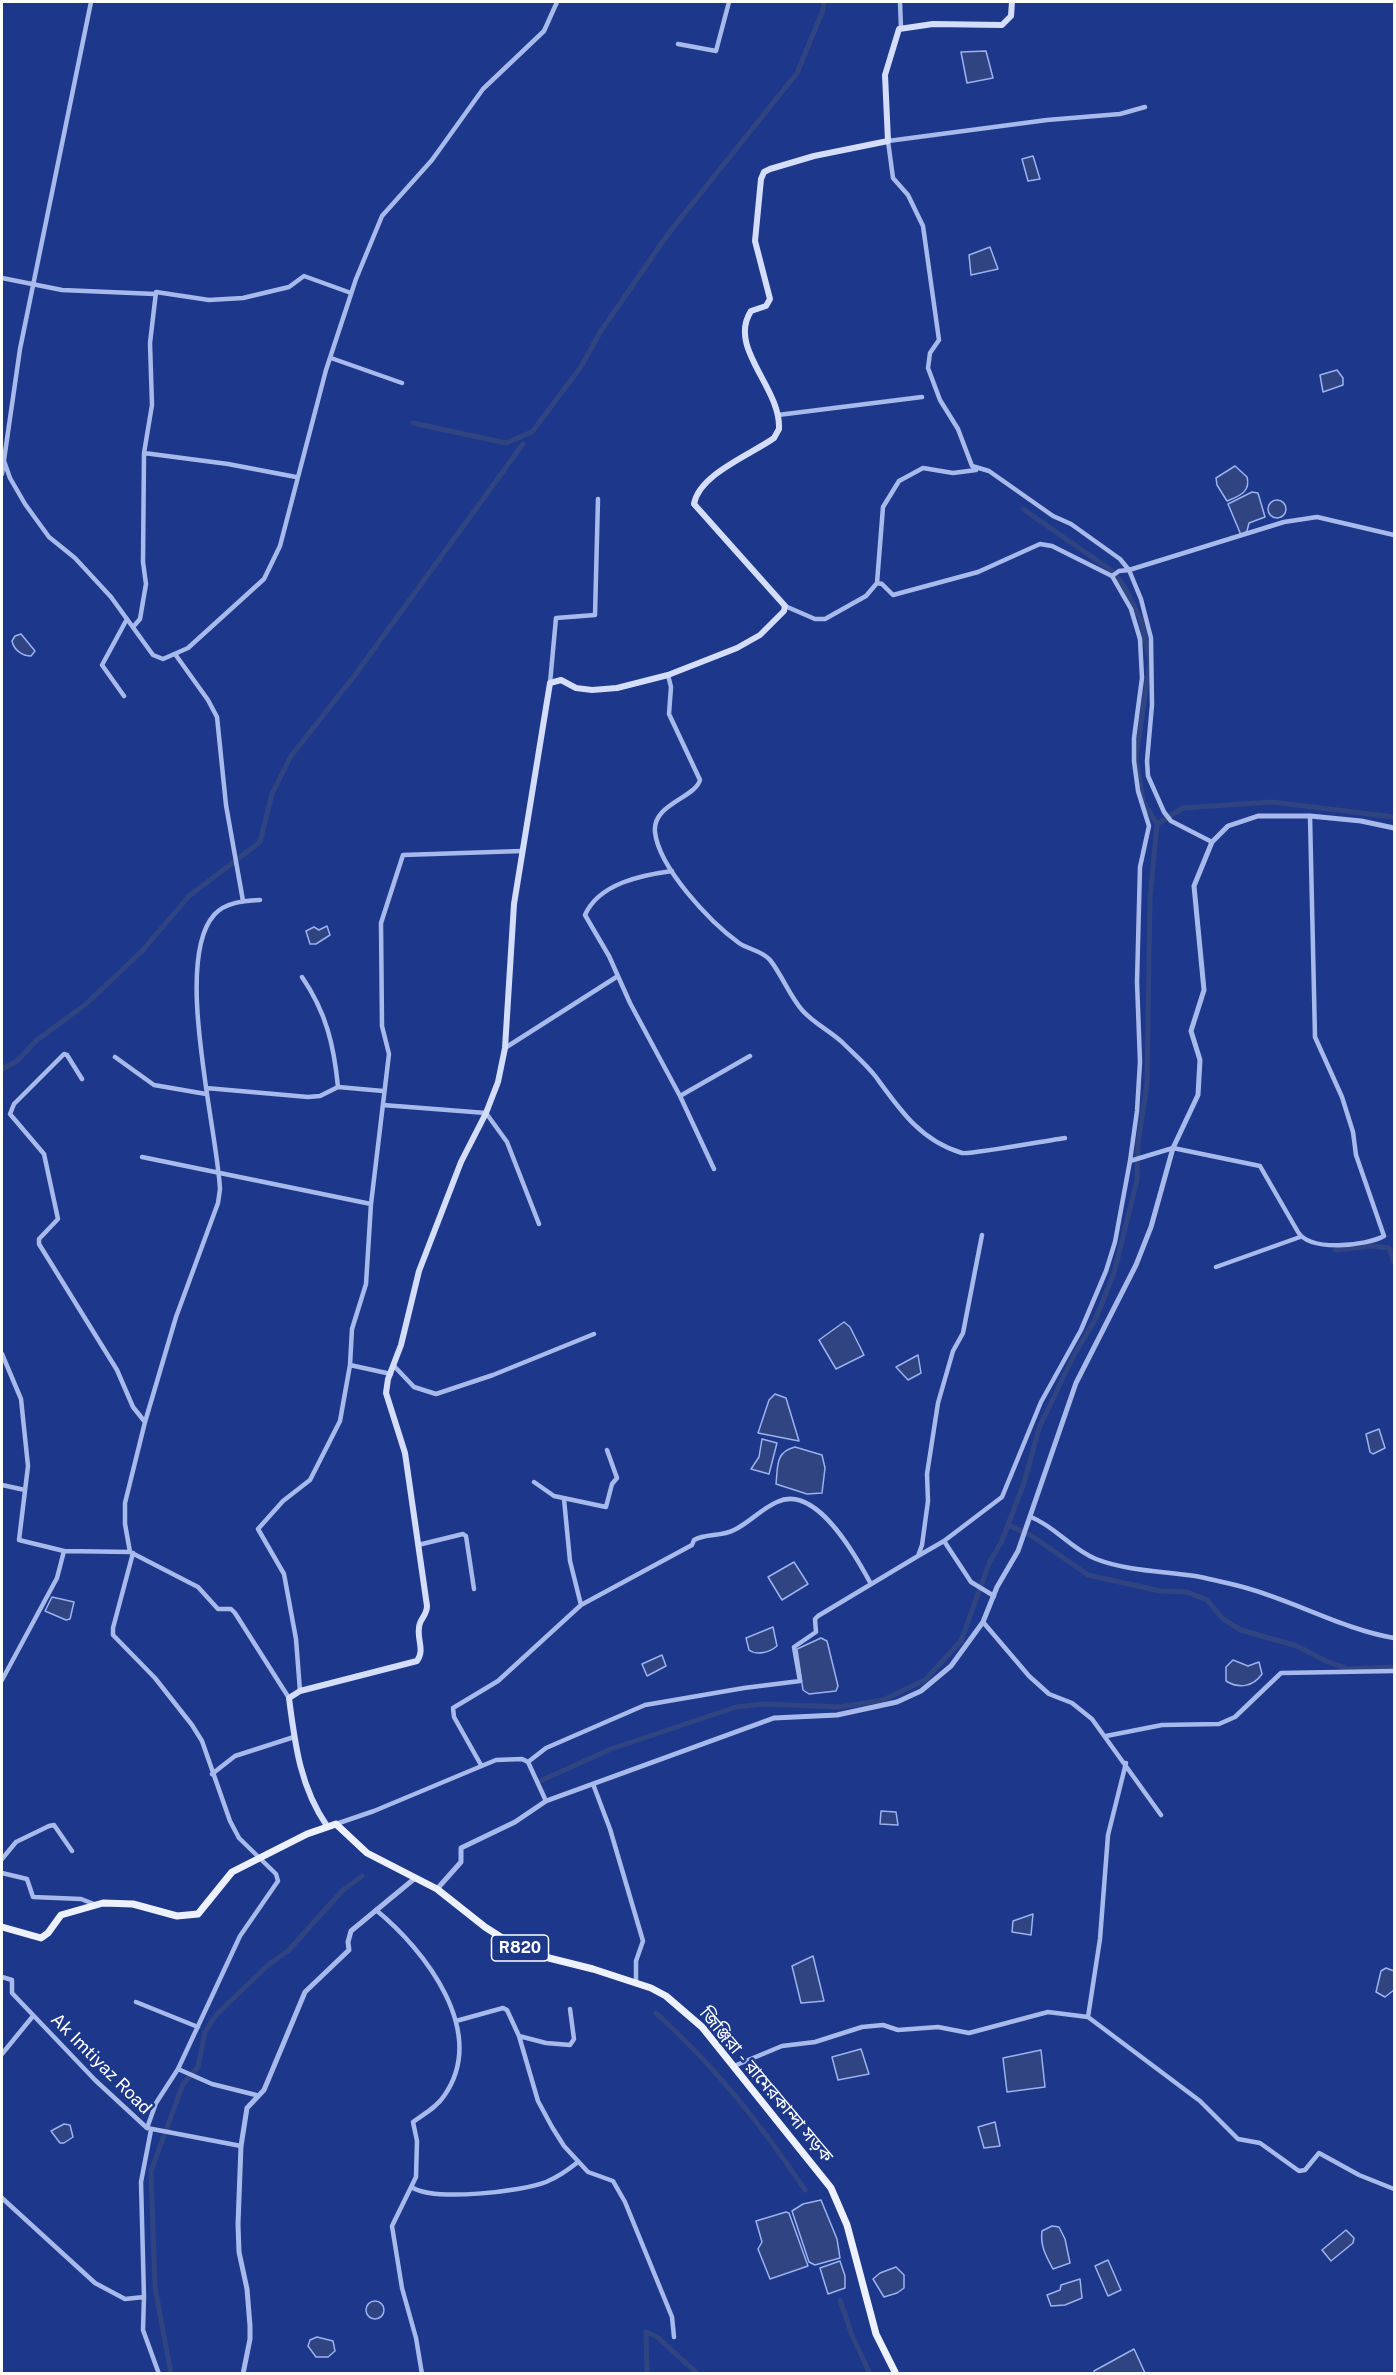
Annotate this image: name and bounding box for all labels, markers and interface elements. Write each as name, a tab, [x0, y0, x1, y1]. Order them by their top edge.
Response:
road number: R820	[492, 1935, 548, 1961]
street label: জিঞ্জিরা - রামেরকান্দা সড়ক	[695, 2003, 837, 2167]
street label: Ak Imtiyaz Road	[46, 2009, 156, 2119]

